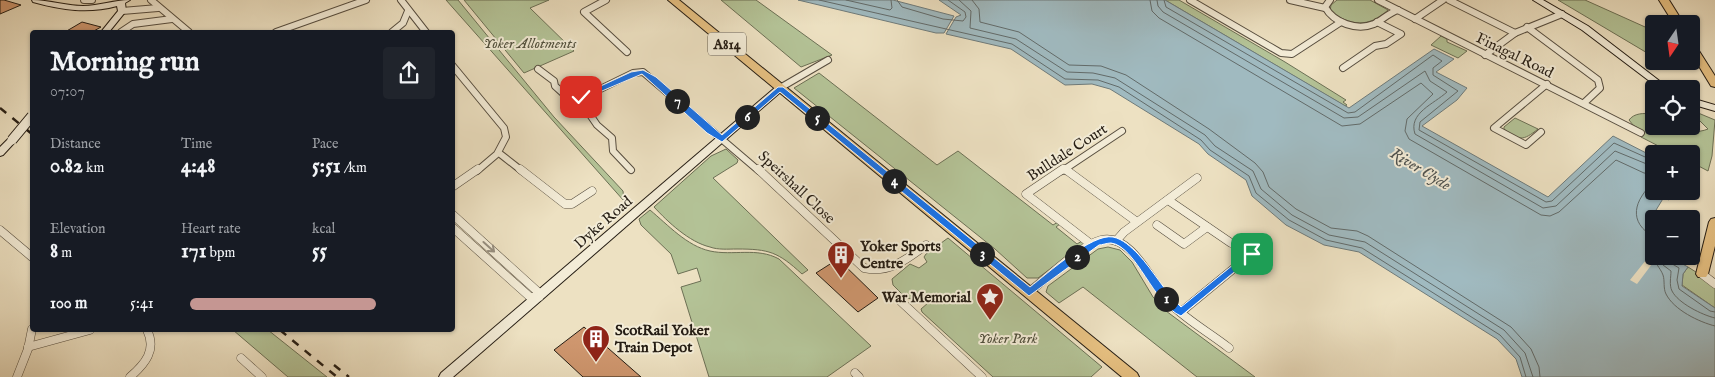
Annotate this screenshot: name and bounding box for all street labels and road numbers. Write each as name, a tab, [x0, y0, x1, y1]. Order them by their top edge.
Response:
street label: Finagal Road	[1473, 29, 1558, 83]
road number: A814	[708, 33, 746, 56]
street label: Bulldale Court	[1024, 119, 1111, 185]
street label: Speirshall Close	[754, 147, 839, 228]
street label: Dyke Road	[570, 191, 637, 253]

